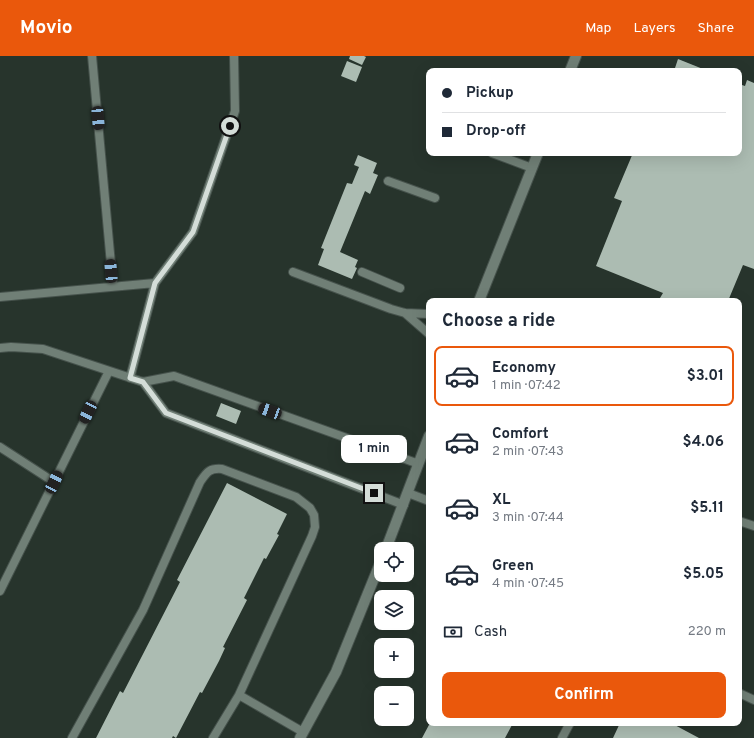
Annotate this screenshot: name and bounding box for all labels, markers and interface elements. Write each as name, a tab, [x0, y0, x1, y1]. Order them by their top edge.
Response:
text: Movio	[20, 16, 73, 40]
text: Map	[585, 20, 611, 37]
text: Layers	[633, 20, 675, 37]
text: Share	[697, 20, 734, 37]
text: Pickup	[466, 84, 514, 103]
car	[91, 106, 105, 130]
route start	[221, 117, 239, 135]
text: Drop-off	[466, 122, 526, 141]
car	[104, 259, 118, 283]
text: Choose a ride	[442, 310, 555, 333]
icon: car	[444, 358, 480, 394]
text: Economy	[492, 359, 556, 378]
text: $3.01	[687, 367, 724, 386]
text: 1 min · 07:42	[492, 378, 561, 394]
car	[77, 399, 99, 425]
car	[257, 401, 283, 421]
icon: car	[444, 424, 480, 460]
text: Comfort	[492, 425, 549, 444]
text: $4.06	[683, 433, 724, 452]
callout: 1 min	[341, 435, 407, 463]
text: 1 min	[358, 441, 390, 457]
text: 2 min · 07:43	[492, 444, 564, 460]
car	[43, 469, 65, 495]
route end	[365, 484, 383, 502]
icon: car	[444, 490, 480, 526]
text: XL	[492, 491, 510, 510]
text: $5.11	[690, 499, 724, 518]
text: 3 min · 07:44	[492, 510, 564, 526]
map controls	[374, 542, 414, 726]
button: locate	[374, 542, 414, 582]
icon: car	[444, 556, 480, 592]
text: Green	[492, 557, 534, 576]
text: $5.05	[683, 565, 724, 584]
text: 4 min · 07:45	[492, 576, 564, 592]
button: layers	[374, 590, 414, 630]
icon: cash	[442, 621, 464, 643]
text: Cash	[474, 623, 507, 642]
text: 220 m	[688, 624, 726, 640]
button: +	[374, 638, 414, 678]
button: Confirm	[442, 672, 726, 718]
button: −	[374, 686, 414, 726]

